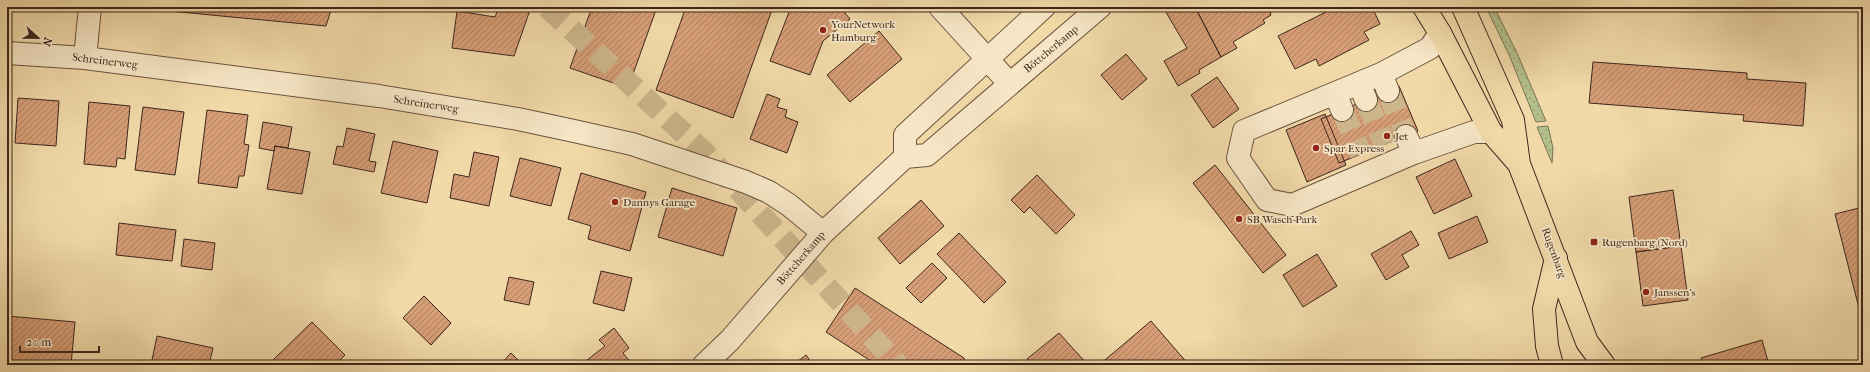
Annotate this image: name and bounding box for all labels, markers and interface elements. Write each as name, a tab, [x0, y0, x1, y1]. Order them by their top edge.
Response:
north arrow	[18, 18, 58, 58]
place label: YourNetwork Hamburg	[830, 18, 895, 44]
street label: Böttcherkamp	[1021, 22, 1081, 76]
marker: YourNetwork Hamburg	[818, 25, 828, 35]
text: N	[39, 35, 54, 48]
street label: Schreinerweg	[72, 51, 139, 71]
street label: Schreinerweg	[392, 92, 460, 116]
place label: Jet	[1394, 130, 1408, 143]
marker: Jet	[1382, 131, 1392, 141]
place label: Spar Express	[1324, 142, 1384, 155]
marker: Spar Express	[1311, 143, 1321, 153]
place label: Dannys Garage	[623, 196, 696, 209]
marker: Dannys Garage	[610, 197, 620, 207]
place label: SB Wasch-Park	[1247, 213, 1317, 226]
marker: SB Wasch-Park	[1234, 214, 1244, 224]
street label: Rugenbarg	[1539, 226, 1569, 280]
street label: Böttcherkamp	[774, 228, 828, 288]
place label: Rugenbarg (Nord)	[1602, 236, 1688, 249]
marker: Rugenbarg (Nord)	[1589, 237, 1599, 247]
place label: Janssen's	[1653, 286, 1696, 299]
marker: Janssen's	[1641, 287, 1651, 297]
scale bar	[20, 328, 99, 354]
text: 20 m	[26, 335, 51, 349]

